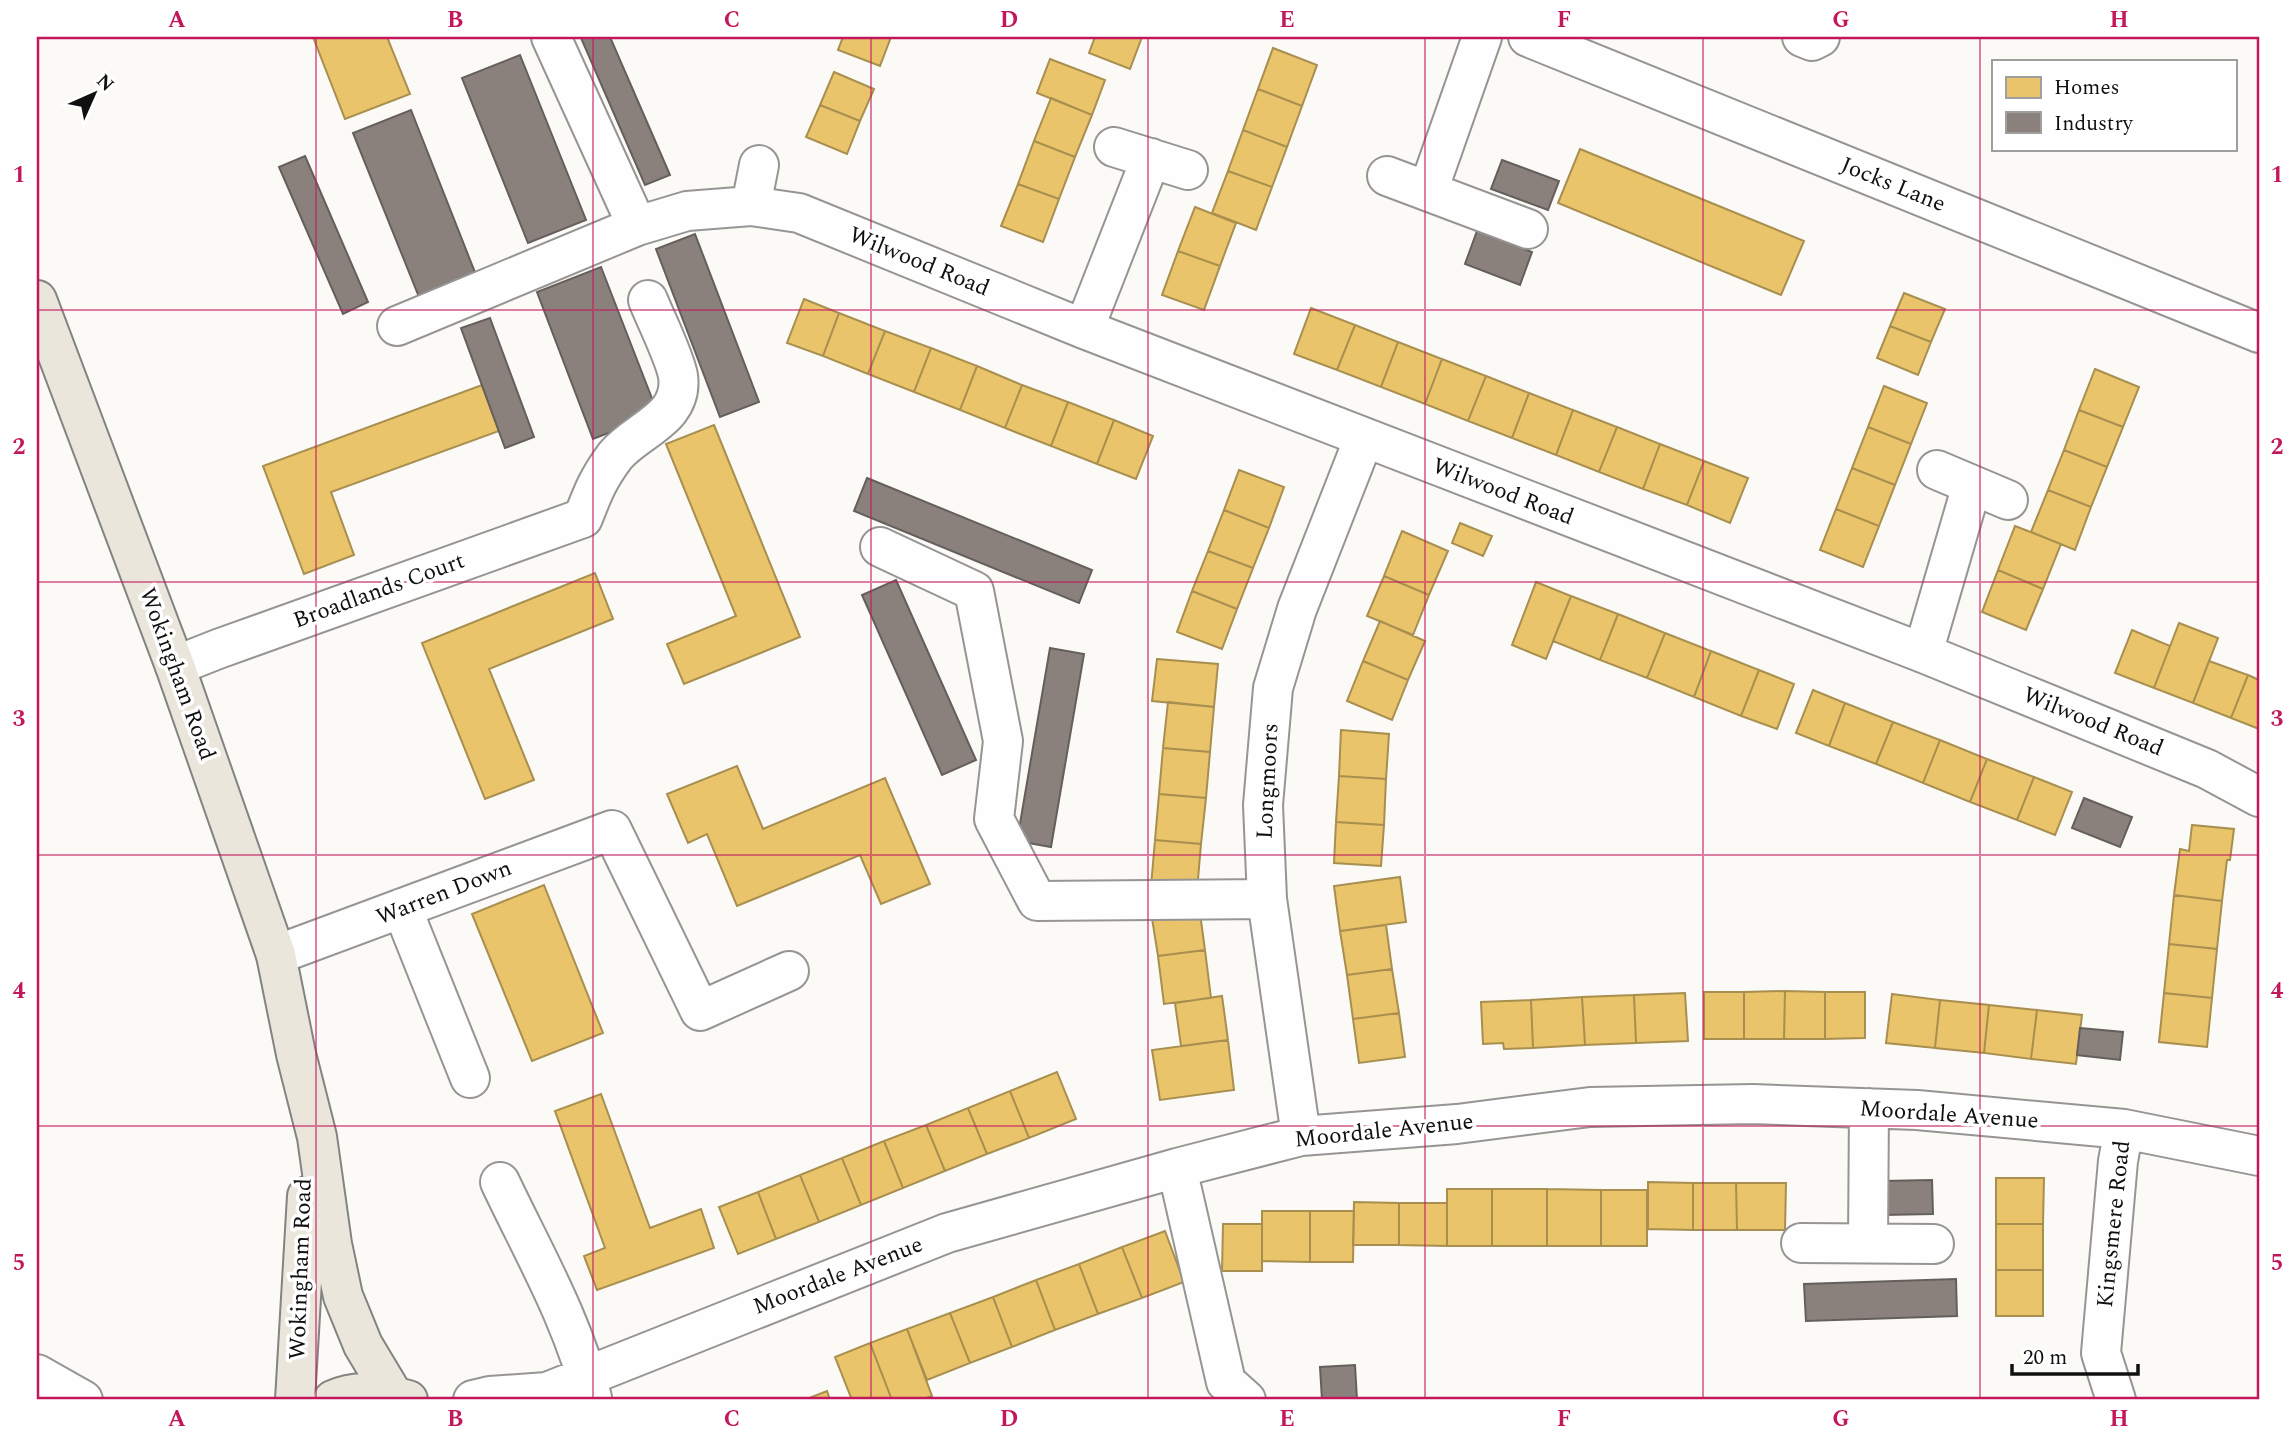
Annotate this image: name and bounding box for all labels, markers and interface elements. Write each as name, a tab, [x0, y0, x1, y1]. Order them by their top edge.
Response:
text: A	[168, 3, 186, 38]
text: B	[447, 3, 463, 38]
text: C	[724, 3, 740, 38]
text: D	[1000, 3, 1018, 38]
text: E	[1279, 3, 1295, 38]
text: F	[1557, 3, 1571, 38]
text: G	[1832, 3, 1850, 38]
text: H	[2109, 3, 2129, 38]
north arrow	[60, 60, 130, 130]
legend	[1992, 60, 2236, 150]
text: N	[89, 67, 121, 99]
text: Homes	[2054, 72, 2120, 104]
text: Industry	[2054, 108, 2134, 140]
street label: Jocks Lane	[1835, 148, 1951, 222]
text: 1	[13, 158, 25, 193]
text: 1	[2271, 158, 2283, 193]
street label: Wilwood Road	[843, 218, 995, 306]
text: 2	[13, 430, 26, 465]
text: 2	[2271, 430, 2284, 465]
street label: Wilwood Road	[1427, 449, 1579, 535]
street label: Broadlands Court	[288, 544, 470, 638]
street label: Wokingham Road	[130, 583, 225, 765]
street label: Wilwood Road	[2017, 678, 2169, 766]
text: 3	[13, 702, 26, 737]
text: 3	[2271, 702, 2284, 737]
street label: Longmoors	[1247, 722, 1289, 840]
street label: Warren Down	[371, 851, 517, 935]
text: 4	[13, 974, 26, 1009]
text: 4	[2271, 974, 2284, 1009]
street label: Moordale Avenue	[1858, 1091, 2040, 1139]
street label: Moordale Avenue	[1293, 1104, 1475, 1158]
street label: Kingsmere Road	[2088, 1139, 2140, 1309]
street label: Wokingham Road	[280, 1178, 322, 1360]
street label: Moordale Avenue	[748, 1227, 928, 1325]
text: 5	[13, 1246, 25, 1281]
text: 5	[2271, 1246, 2283, 1281]
scale bar	[2012, 1332, 2138, 1376]
text: 20 m	[2023, 1342, 2067, 1374]
text: A	[168, 1402, 186, 1437]
text: B	[447, 1402, 463, 1437]
text: C	[724, 1402, 740, 1437]
text: D	[1000, 1402, 1018, 1437]
text: E	[1279, 1402, 1295, 1437]
text: F	[1557, 1402, 1571, 1437]
text: G	[1832, 1402, 1850, 1437]
text: H	[2109, 1402, 2129, 1437]

